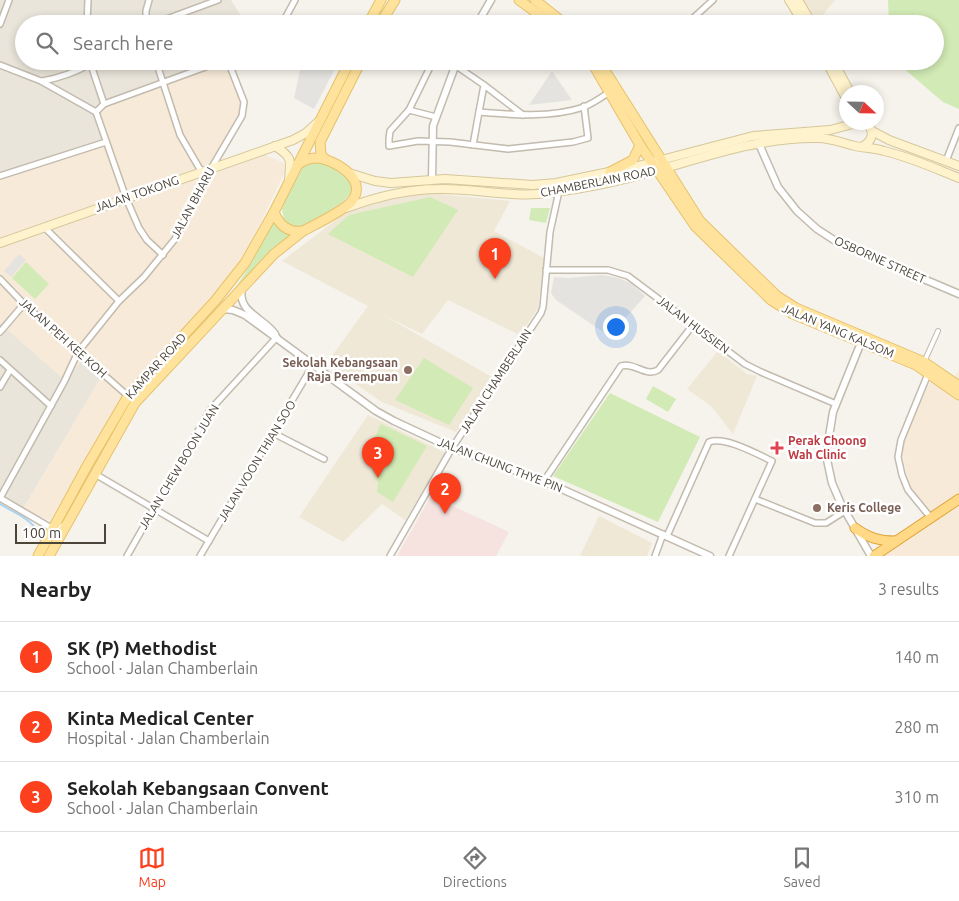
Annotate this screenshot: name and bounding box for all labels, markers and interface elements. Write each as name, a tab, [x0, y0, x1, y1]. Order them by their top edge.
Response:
search box	[15, 15, 944, 70]
icon: search	[33, 29, 61, 57]
text: Search here	[73, 32, 173, 54]
north arrow	[839, 85, 884, 130]
street label: CHAMBERLAIN ROAD	[539, 164, 657, 199]
street label: JALAN BHARU	[168, 165, 217, 241]
street label: JALAN TOKONG	[93, 173, 181, 214]
street label: OSBORNE STREET	[833, 234, 928, 286]
pin: 1	[479, 238, 511, 279]
street label: JALAN HUSSIEN	[655, 293, 732, 356]
street label: JALAN PEH KEE KOH	[17, 295, 109, 380]
street label: JALAN YANG KALSOM	[780, 301, 896, 360]
your location	[603, 314, 629, 340]
street label: JALAN CHAMBERLAIN	[457, 326, 534, 435]
street label: KAMPAR ROAD	[123, 330, 188, 401]
place label: Sekolah Kebangsaan Raja Perempuan	[283, 356, 398, 383]
marker: Sekolah Kebangsaan Raja Perempuan	[402, 364, 414, 376]
street label: JALAN VOON THIAN SOO	[215, 398, 298, 524]
street label: JALAN CHEW BOON JUAN	[136, 402, 221, 532]
place label: Perak Choong Wah Clinic	[788, 434, 866, 461]
street label: JALAN CHUNG THYE PIN	[436, 435, 564, 494]
pin: 3	[362, 437, 394, 478]
marker: Perak Choong Wah Clinic	[770, 441, 784, 455]
pin: 2	[429, 473, 461, 514]
place label: Keris College	[827, 501, 901, 514]
marker: Keris College	[811, 502, 823, 514]
scale bar	[15, 521, 106, 544]
text: 100 m	[22, 525, 61, 541]
text: Nearby	[20, 577, 91, 601]
text: 3 results	[878, 580, 939, 598]
text: SK (P) Methodist	[67, 637, 217, 659]
text: 1	[31, 648, 41, 666]
text: 140 m	[894, 648, 939, 666]
text: School · Jalan Chamberlain	[67, 659, 258, 677]
text: Kinta Medical Center	[67, 707, 254, 729]
text: 2	[31, 718, 41, 736]
text: 280 m	[894, 718, 939, 736]
text: Hospital · Jalan Chamberlain	[67, 729, 270, 747]
text: Sekolah Kebangsaan Convent	[67, 777, 329, 799]
text: 3	[31, 788, 41, 806]
text: 310 m	[894, 788, 939, 806]
text: School · Jalan Chamberlain	[67, 799, 258, 817]
tab: Map	[138, 844, 166, 890]
tab: Directions	[443, 844, 507, 890]
tab: Saved	[783, 844, 821, 890]

